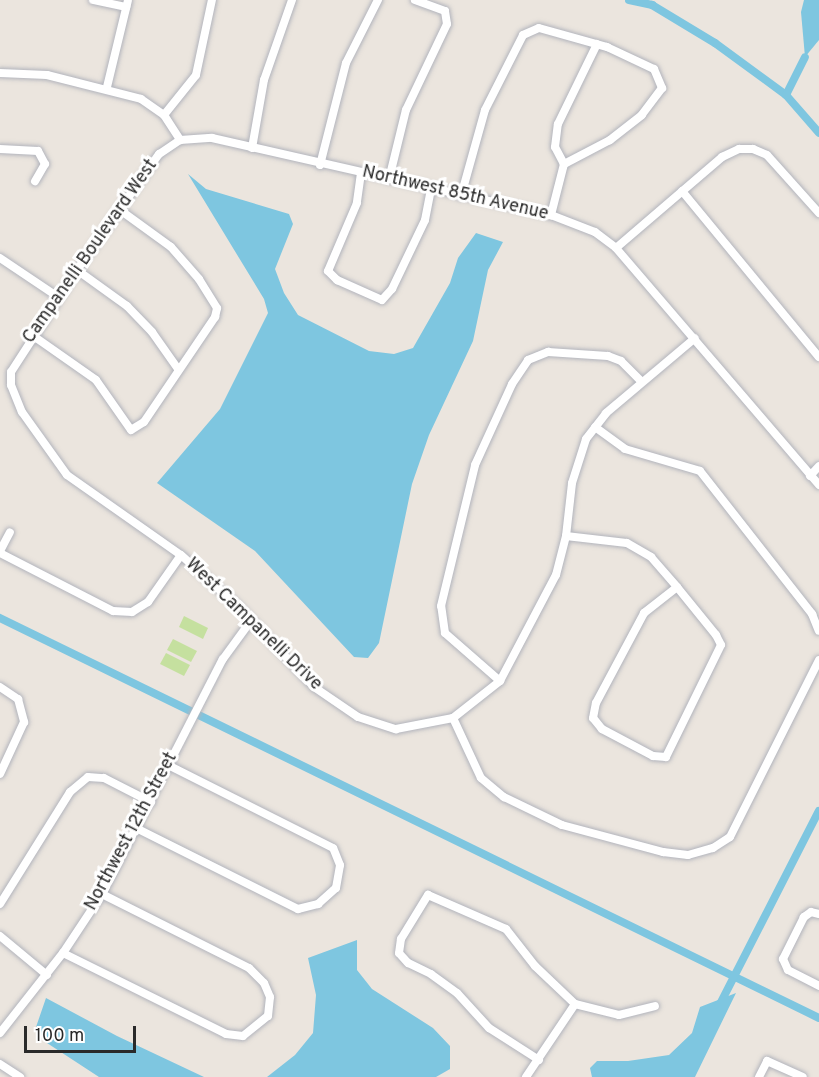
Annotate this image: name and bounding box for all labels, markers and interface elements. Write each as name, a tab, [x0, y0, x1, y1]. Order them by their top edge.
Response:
street label: Campanelli Boulevard West	[19, 156, 163, 348]
street label: Northwest 85th Avenue	[359, 162, 551, 226]
street label: West Campanelli Drive	[180, 554, 326, 696]
street label: Northwest 12th Street	[81, 749, 183, 915]
scale bar	[27, 1014, 140, 1052]
text: 100 m	[35, 1025, 84, 1048]

